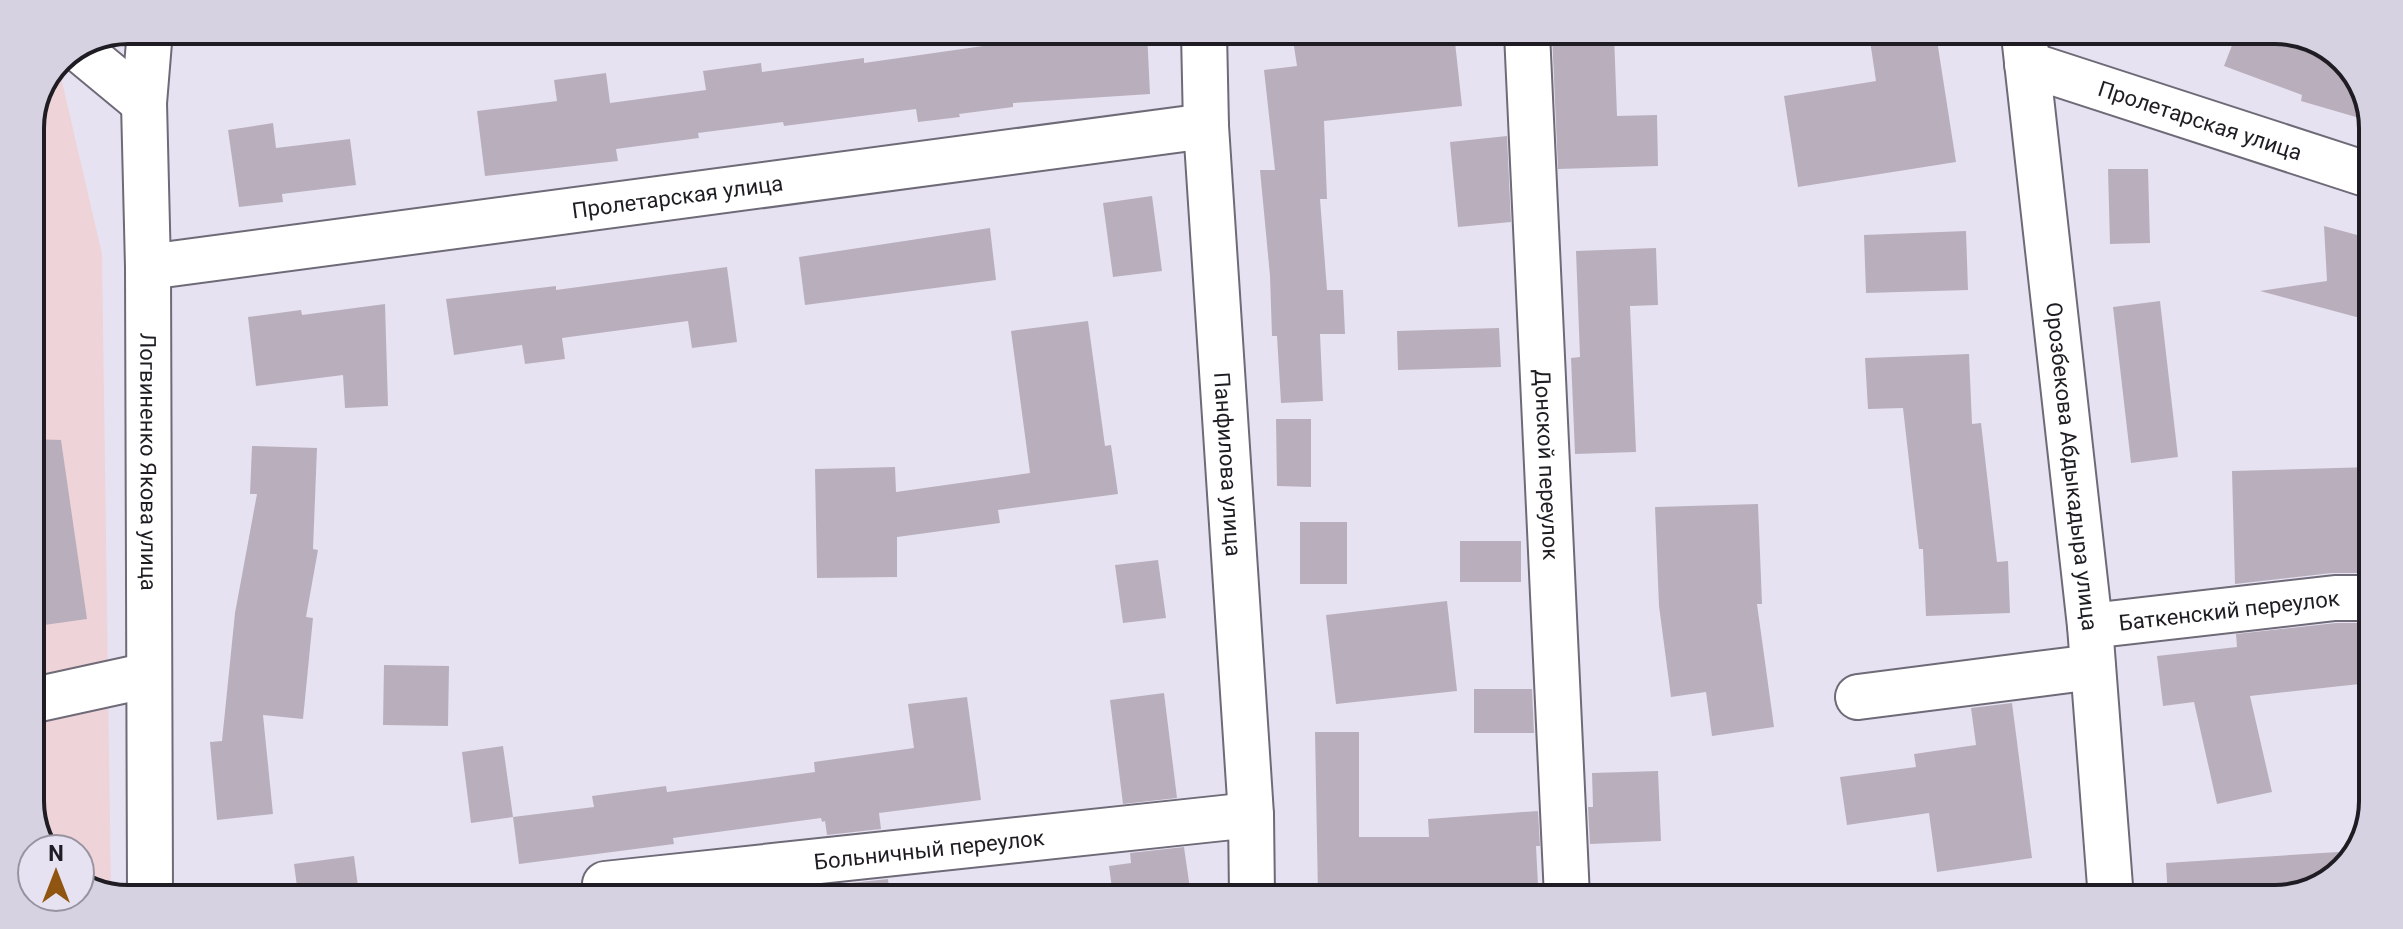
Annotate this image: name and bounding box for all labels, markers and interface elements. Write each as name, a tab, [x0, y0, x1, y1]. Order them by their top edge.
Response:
street label: Пролетарская улица	[2095, 76, 2305, 165]
street label: Пролетарская улица	[570, 171, 785, 223]
street label: Орозбекова Абдыкадыра улица	[2041, 301, 2102, 632]
street label: Логвиненко Якова улица	[135, 333, 161, 591]
street label: Донской переулок	[1530, 369, 1563, 561]
street label: Панфилова улица	[1209, 371, 1246, 557]
street label: Баткенский переулок	[2117, 586, 2341, 636]
street label: Больничный переулок	[813, 825, 1046, 875]
north arrow	[16, 833, 96, 913]
text: N	[48, 841, 64, 866]

